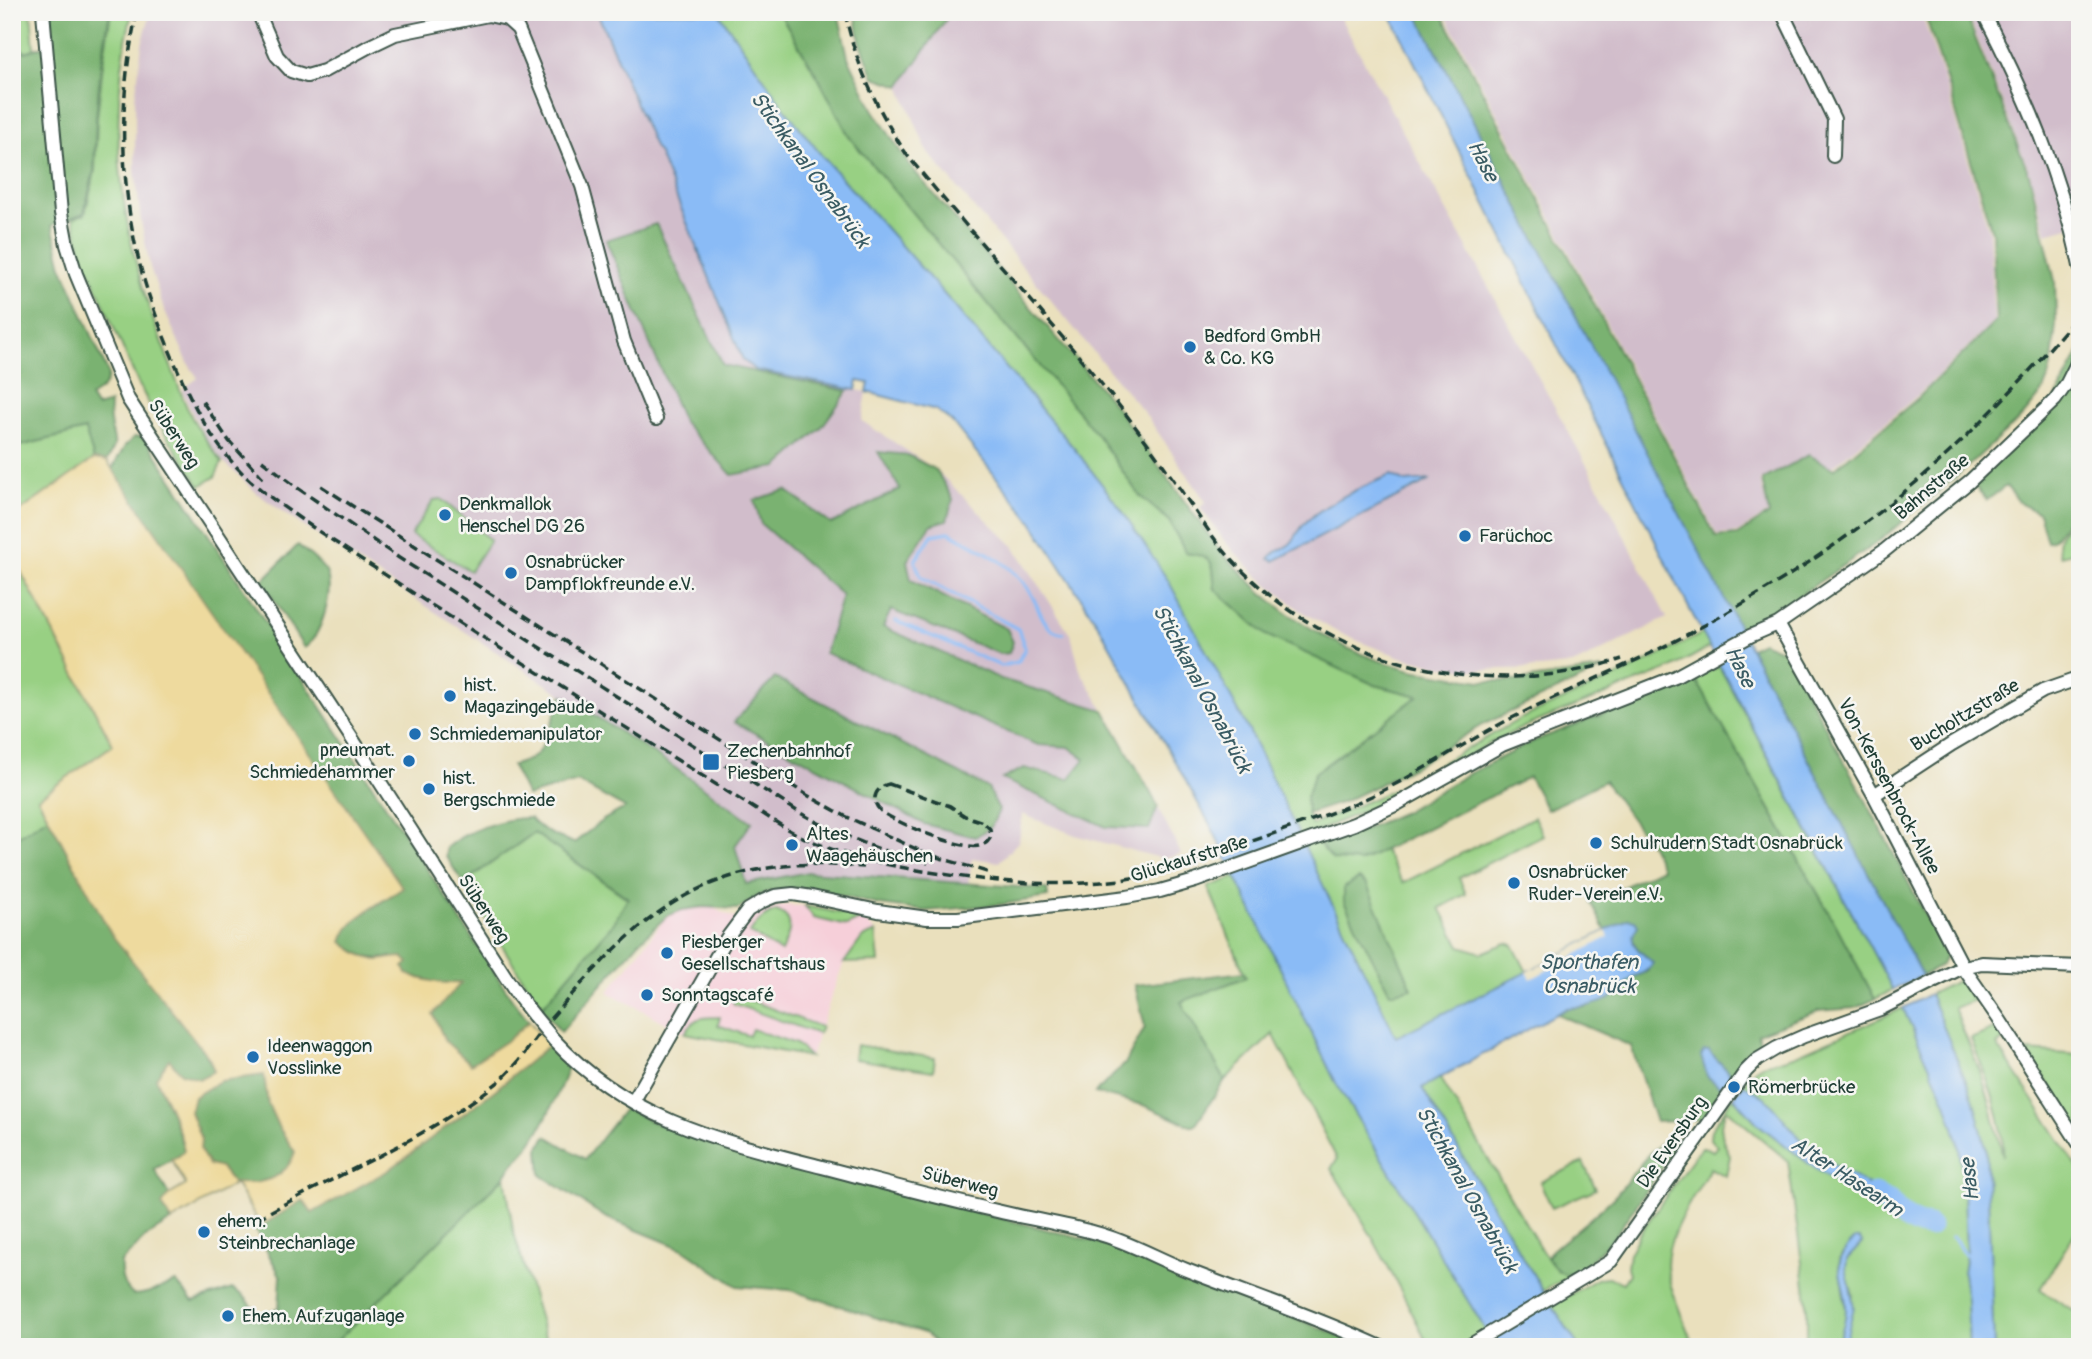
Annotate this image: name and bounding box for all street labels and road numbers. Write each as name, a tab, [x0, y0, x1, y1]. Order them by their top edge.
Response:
street label: Süberweg	[143, 395, 205, 473]
street label: Bahnstraße	[1890, 448, 1975, 525]
street label: Bucholtzstraße	[1906, 673, 2024, 757]
street label: Von-Kerssenbrock-Allee	[1832, 694, 1946, 879]
street label: Glückaufstraße	[1127, 830, 1251, 888]
street label: Süberweg	[453, 870, 515, 948]
street label: Die Eversburg	[1631, 1091, 1713, 1193]
street label: Süberweg	[919, 1161, 1001, 1203]

